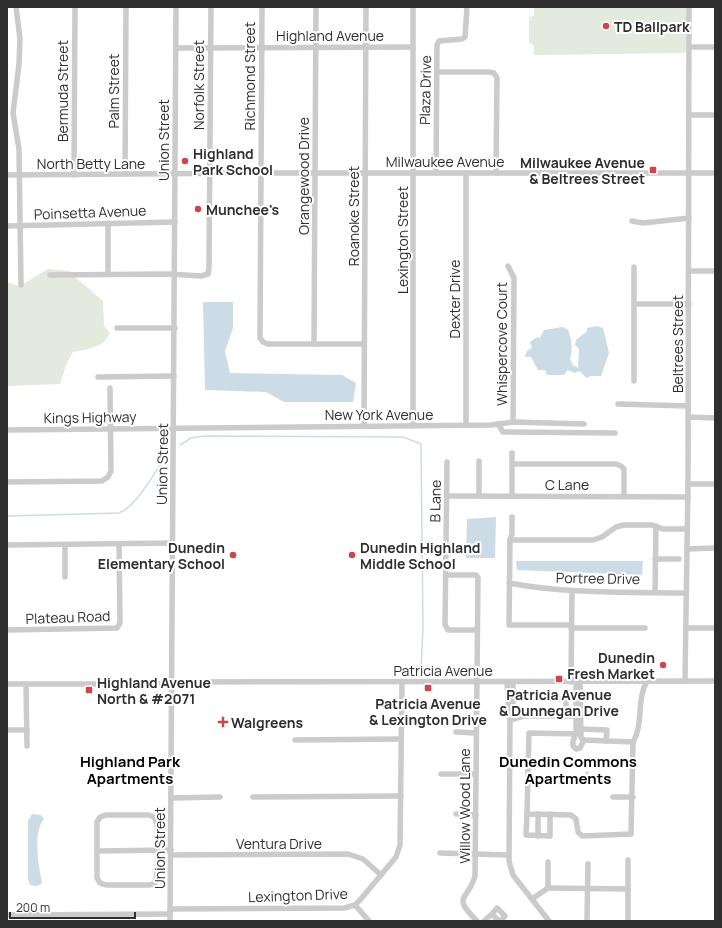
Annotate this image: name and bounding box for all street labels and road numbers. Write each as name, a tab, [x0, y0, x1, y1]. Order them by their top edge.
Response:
street label: Richmond Street	[240, 21, 259, 130]
street label: Highland Avenue	[276, 26, 384, 45]
street label: Bermuda Street	[53, 40, 72, 142]
street label: Norfolk Street	[189, 40, 208, 130]
street label: Palm Street	[104, 53, 123, 128]
street label: Plaza Drive	[415, 55, 435, 125]
street label: Union Street	[154, 99, 173, 181]
street label: Orangewood Drive	[294, 117, 313, 235]
street label: Milwaukee Avenue	[386, 152, 504, 171]
street label: North Betty Lane	[37, 154, 145, 173]
street label: Roanoke Street	[344, 165, 363, 266]
street label: Lexington Street	[393, 186, 412, 294]
street label: Poinsetta Avenue	[33, 201, 147, 223]
street label: Dexter Drive	[445, 260, 464, 338]
street label: Whispercove Court	[492, 282, 511, 406]
street label: Beltrees Street	[668, 295, 687, 393]
street label: New York Avenue	[325, 405, 433, 424]
street label: Kings Highway	[43, 407, 137, 427]
street label: Union Street	[152, 422, 172, 505]
street label: C Lane	[545, 475, 589, 494]
street label: B Lane	[425, 479, 445, 523]
street label: Portree Drive	[556, 568, 640, 588]
street label: Plateau Road	[25, 606, 111, 628]
street label: Patricia Avenue	[393, 661, 493, 680]
street label: Willow Wood Lane	[455, 748, 474, 864]
street label: Union Street	[150, 807, 169, 889]
street label: Ventura Drive	[236, 834, 322, 853]
street label: Lexington Drive	[248, 884, 348, 906]

